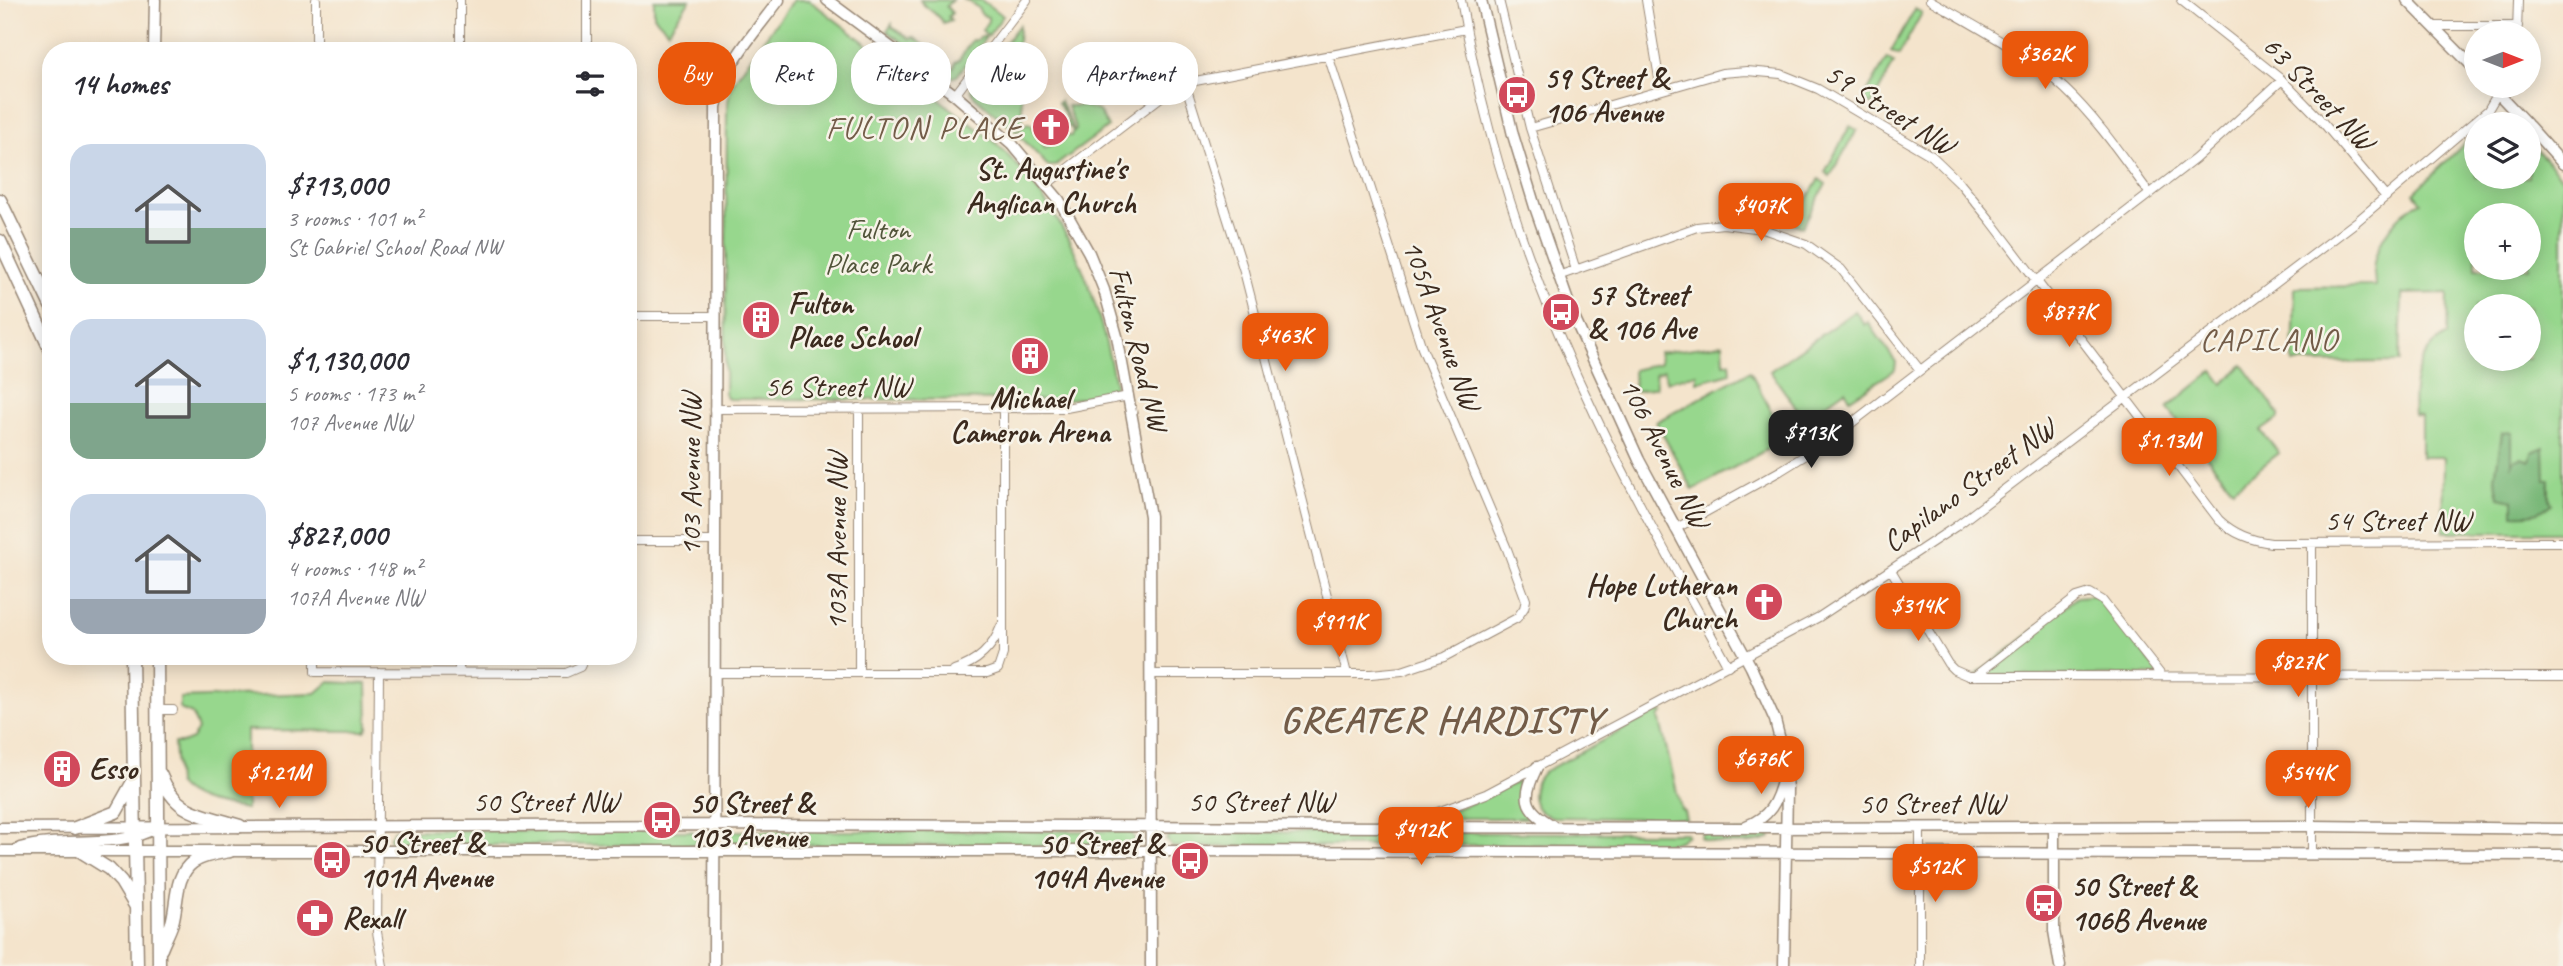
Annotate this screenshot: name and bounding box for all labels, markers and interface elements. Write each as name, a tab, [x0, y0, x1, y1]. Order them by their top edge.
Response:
north arrow	[2464, 21, 2541, 98]
map controls	[2464, 21, 2541, 371]
street label: 63 Street NW	[2254, 27, 2386, 161]
pin: $362K	[1996, 32, 2094, 91]
text: $362K	[2018, 39, 2072, 68]
chip: Buy	[658, 42, 736, 105]
chip: Rent	[750, 42, 837, 105]
chip: Filters	[851, 42, 951, 105]
chip: New	[965, 42, 1048, 105]
chip: Apartment	[1062, 42, 1198, 105]
street label: 59 Street NW	[1818, 54, 1965, 166]
place label: 59 Street & 106 Avenue	[1544, 59, 1672, 131]
text: 14 homes	[70, 65, 168, 103]
icon: filters	[571, 65, 609, 103]
bus stop icon: 59 Street & 106 Avenue	[1496, 74, 1538, 116]
church icon: St. Augustine's Anglican Church	[1030, 106, 1072, 148]
district label: FULTON PLACE	[826, 107, 1026, 148]
button: layers	[2464, 112, 2541, 189]
place label: St. Augustine's Anglican Church	[966, 150, 1137, 222]
text: $713,000	[287, 166, 387, 204]
icon: home	[126, 172, 210, 256]
pin: $407K	[1712, 184, 1810, 243]
text: $407K	[1735, 191, 1788, 220]
button: +	[2464, 203, 2541, 280]
text: 3 rooms · 101 m²	[287, 204, 422, 233]
park label: Fulton Place Park	[825, 210, 933, 282]
text: St Gabriel School Road NW	[287, 233, 502, 262]
street label: 105A Avenue NW	[1394, 235, 1492, 419]
street label: Fulton Road NW	[1100, 263, 1179, 438]
place label: 57 Street & 106 Ave	[1588, 276, 1699, 348]
place label: Fulton Place School	[788, 284, 922, 356]
pin: $877K	[2020, 290, 2118, 349]
bus stop icon: 57 Street & 106 Ave	[1540, 291, 1582, 333]
button: −	[2464, 294, 2541, 371]
text: $877K	[2043, 297, 2095, 326]
building icon: Fulton Place School	[740, 299, 782, 341]
pin: $463K	[1236, 314, 1334, 373]
district label: CAPILANO	[2200, 319, 2339, 360]
text: $463K	[1258, 321, 1312, 350]
building icon: Michael Cameron Arena	[1009, 335, 1051, 377]
text: $1,130,000	[287, 341, 407, 379]
icon: home	[126, 347, 210, 431]
street label: 56 Street NW	[765, 367, 915, 405]
street label: 106 Avenue NW	[1611, 372, 1721, 538]
text: 5 rooms · 173 m²	[287, 379, 422, 408]
place label: Michael Cameron Arena	[950, 379, 1112, 451]
street label: 103 Avenue NW	[671, 389, 709, 556]
street label: Capilano Street NW	[1875, 407, 2066, 561]
text: 107 Avenue NW	[287, 408, 412, 437]
pin: $713K	[1762, 410, 1860, 470]
text: $713K	[1785, 418, 1838, 447]
pin: $1.13M	[2112, 419, 2226, 478]
text: $1.13M	[2138, 426, 2200, 455]
street label: 103A Avenue NW	[817, 448, 855, 630]
street label: 54 Street NW	[2325, 501, 2475, 539]
text: $827,000	[287, 516, 387, 554]
icon: home	[126, 522, 210, 606]
text: 4 rooms · 148 m²	[287, 554, 422, 583]
place label: Hope Lutheran Church	[1586, 566, 1739, 638]
church icon: Hope Lutheran Church	[1743, 581, 1785, 623]
text: 107A Avenue NW	[287, 583, 424, 612]
pin: $314K	[1869, 584, 1967, 643]
text: $314K	[1891, 591, 1945, 620]
pin: $911K	[1290, 600, 1388, 659]
text: $911K	[1313, 607, 1365, 636]
pin: $827K	[2249, 640, 2347, 699]
text: $827K	[2272, 647, 2325, 676]
district label: GREATER HARDISTY	[1281, 696, 1609, 743]
pin: $676K	[1712, 736, 1810, 796]
text: $676K	[1734, 744, 1788, 773]
building icon: Esso	[41, 748, 83, 790]
place label: Esso	[89, 750, 139, 788]
pin: $1.21M	[222, 750, 336, 810]
pin: $544K	[2259, 750, 2357, 810]
text: $1.21M	[248, 758, 310, 787]
text: $544K	[2282, 758, 2334, 787]
street label: 50 Street NW	[473, 782, 623, 820]
street label: 50 Street NW	[1188, 782, 1338, 820]
place label: 50 Street & 103 Avenue	[689, 784, 817, 856]
street label: 50 Street NW	[1859, 784, 2009, 822]
bus stop icon: 50 Street & 103 Avenue	[641, 799, 683, 841]
pin: $412K	[1372, 808, 1470, 867]
text: $412K	[1394, 815, 1448, 844]
place label: 50 Street & 101A Avenue	[359, 824, 494, 896]
place label: 50 Street & 104A Avenue	[1030, 825, 1167, 897]
bus stop icon: 50 Street & 101A Avenue	[311, 839, 353, 881]
bus stop icon: 50 Street & 104A Avenue	[1169, 840, 1211, 882]
pin: $512K	[1886, 844, 1984, 904]
text: $512K	[1909, 852, 1961, 881]
place label: 50 Street & 106B Avenue	[2071, 867, 2207, 939]
bus stop icon: 50 Street & 106B Avenue	[2023, 882, 2065, 924]
pharmacy icon: Rexall	[294, 897, 336, 939]
place label: Rexall	[342, 899, 407, 937]

